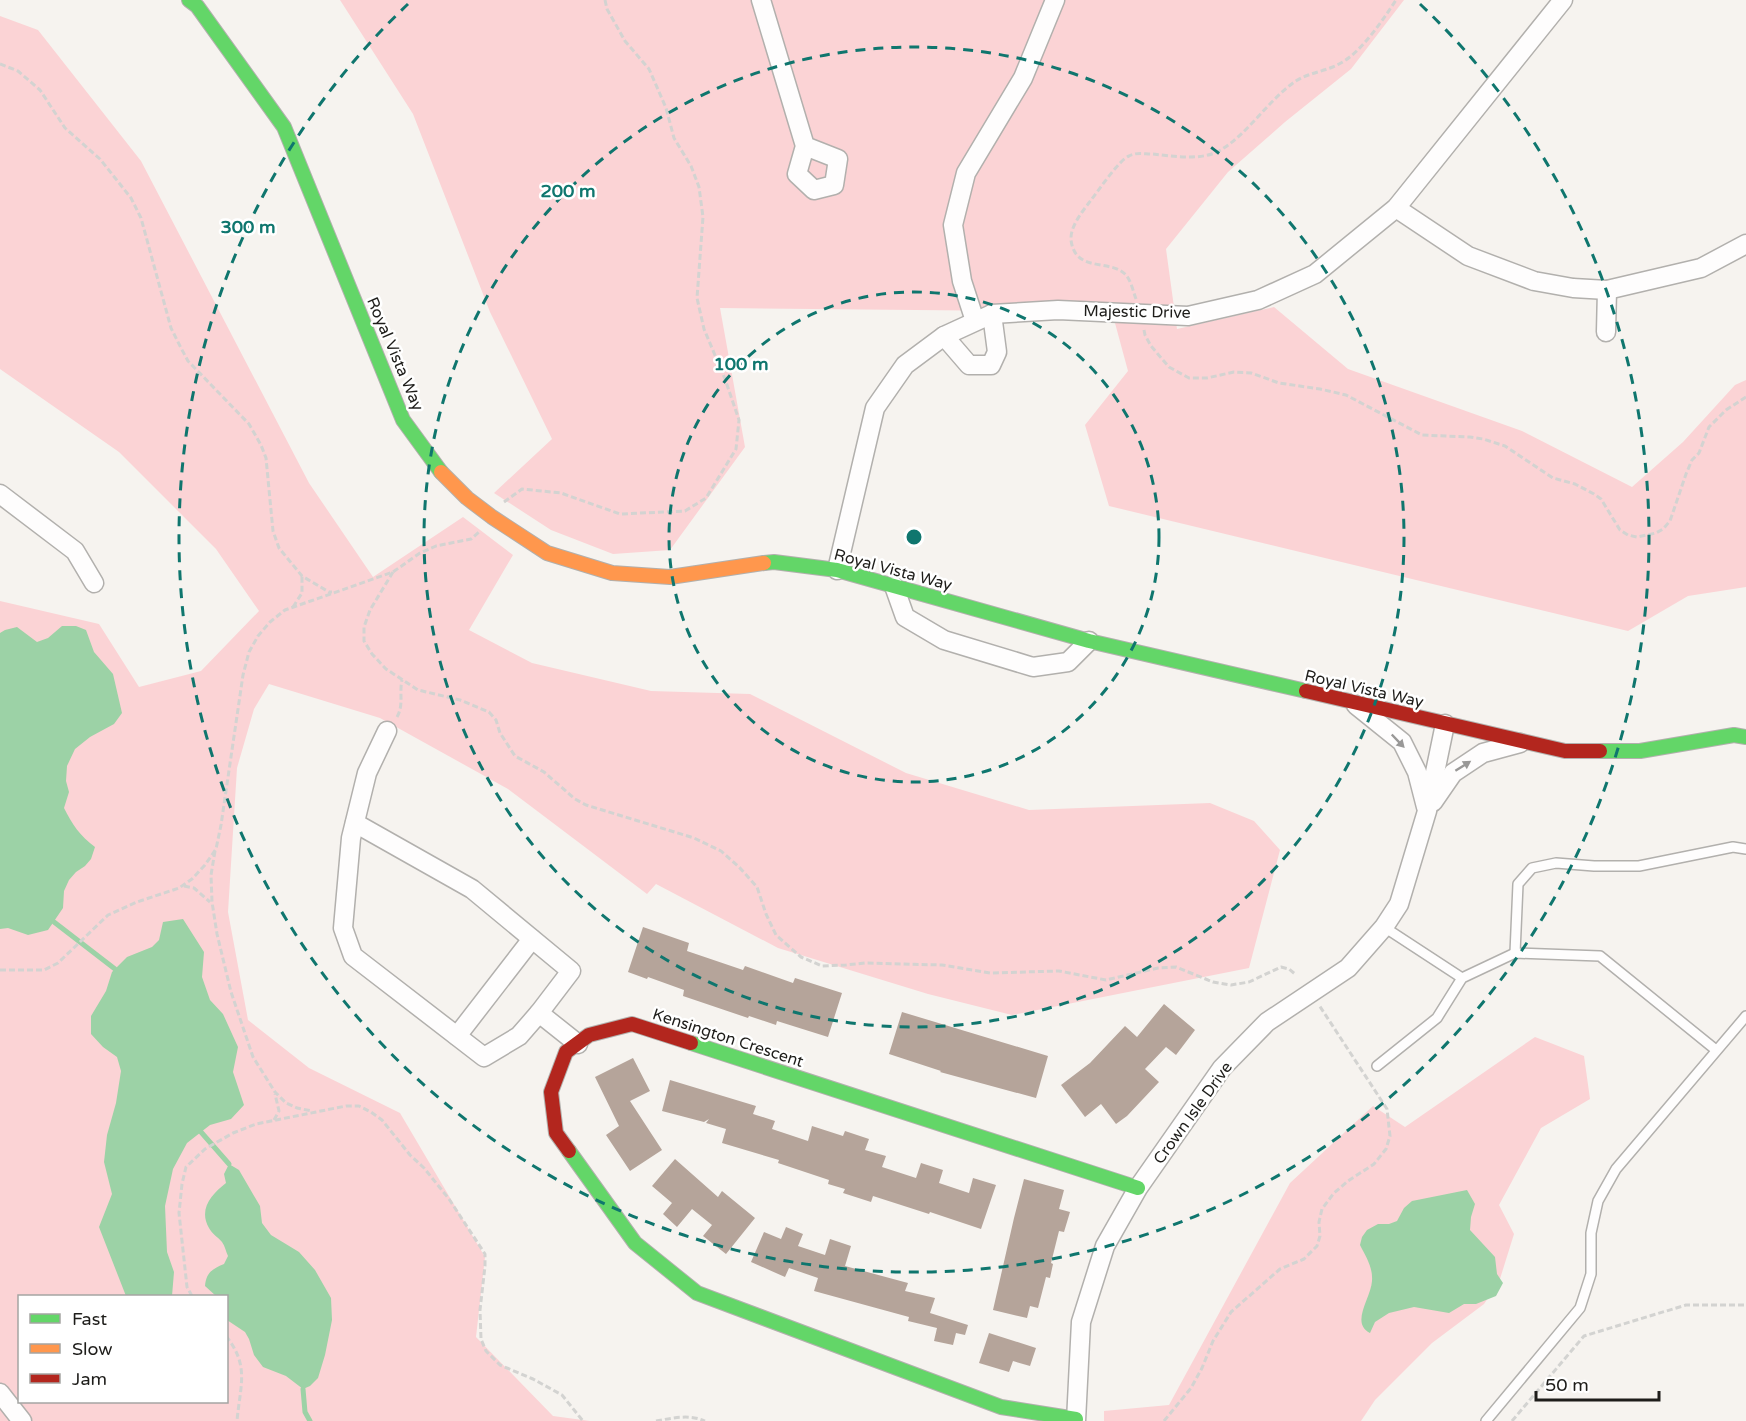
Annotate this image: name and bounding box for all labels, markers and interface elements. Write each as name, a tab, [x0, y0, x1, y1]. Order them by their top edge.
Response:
text: 200 m	[540, 180, 596, 202]
text: 300 m	[220, 216, 276, 238]
street label: Royal Vista Way	[362, 294, 428, 414]
street label: Majestic Drive	[1083, 301, 1191, 323]
text: 100 m	[713, 353, 769, 375]
centre of rings	[904, 527, 924, 547]
street label: Royal Vista Way	[832, 545, 955, 595]
street label: Royal Vista Way	[1303, 666, 1426, 712]
one-way arrow	[1390, 733, 1404, 747]
one-way arrow	[1455, 761, 1471, 772]
street label: Kensington Crescent	[650, 1004, 806, 1072]
street label: Crown Isle Drive	[1149, 1058, 1237, 1168]
legend	[18, 1295, 228, 1403]
text: Fast	[72, 1308, 107, 1330]
text: Slow	[72, 1338, 113, 1360]
scale bar	[1536, 1364, 1659, 1402]
text: Jam	[72, 1368, 107, 1390]
text: 50 m	[1545, 1374, 1589, 1396]

